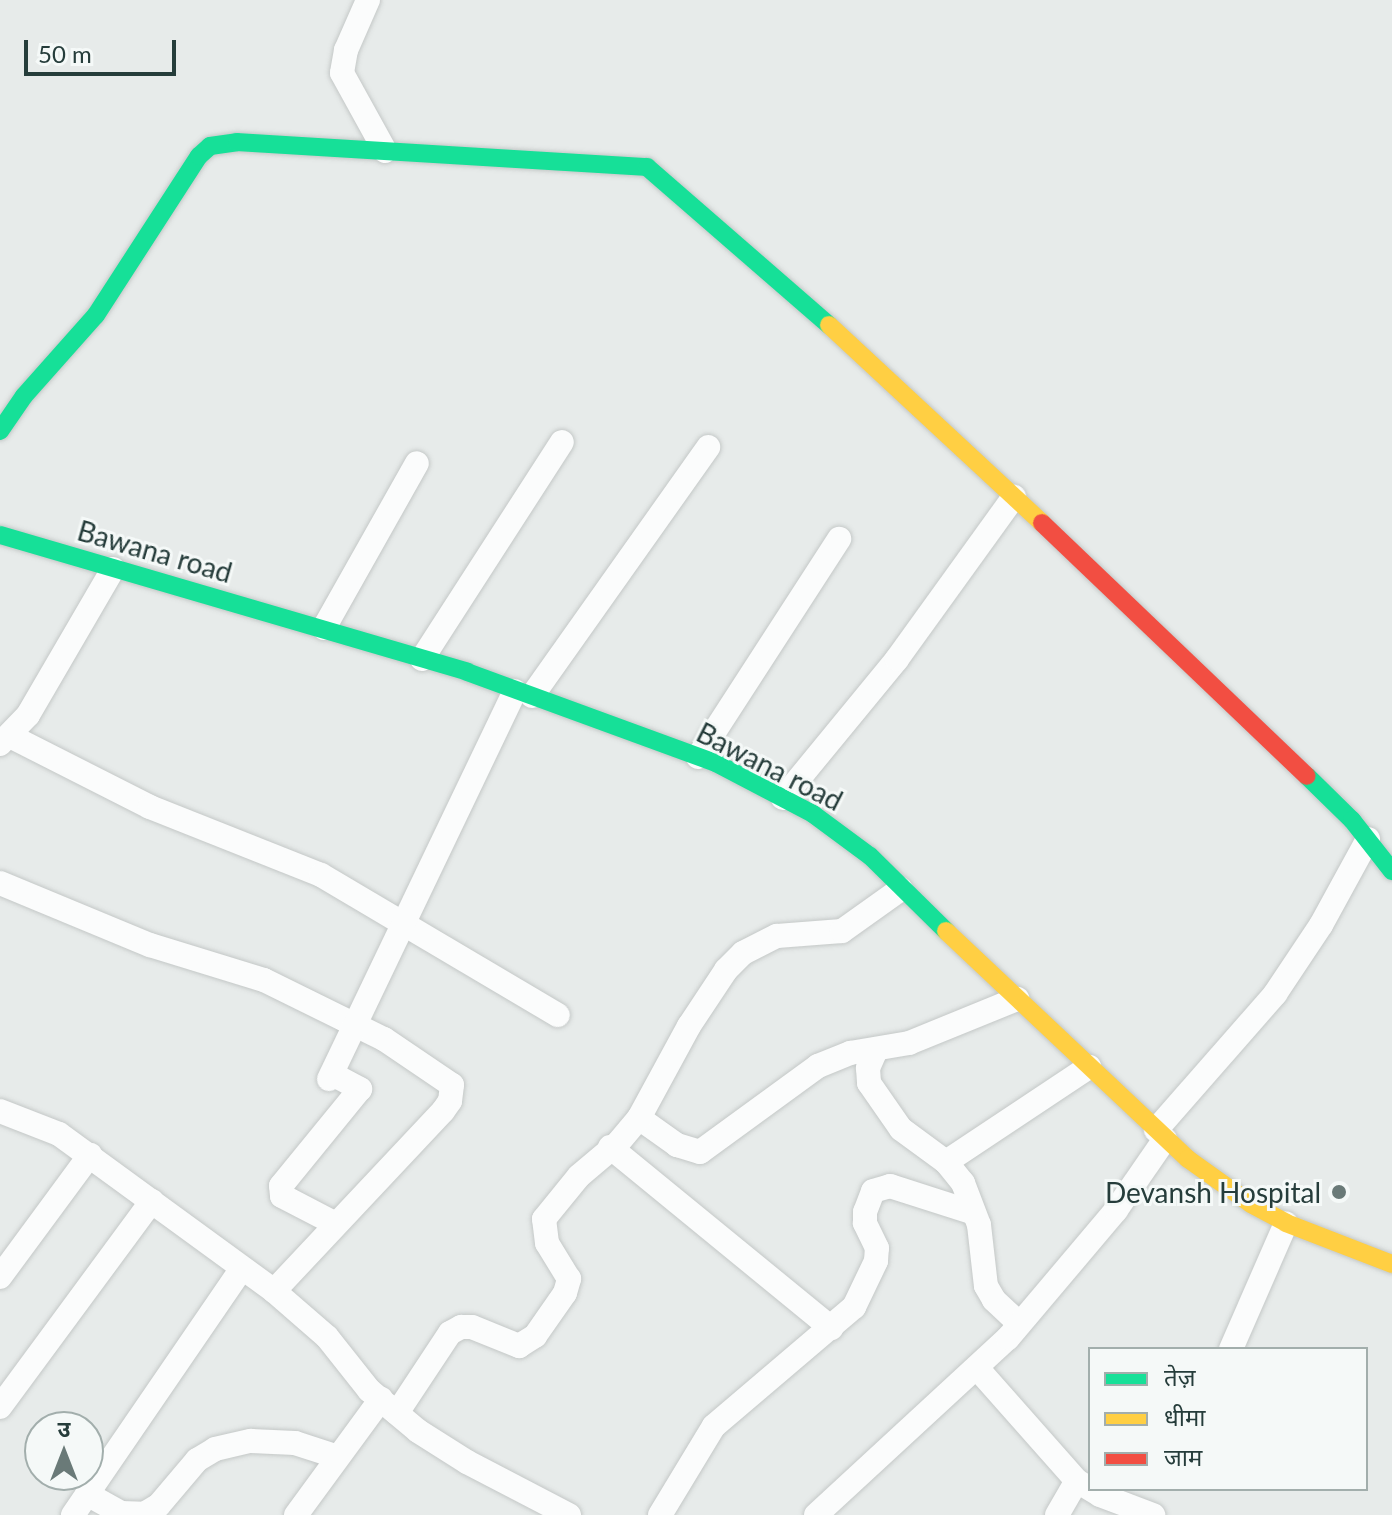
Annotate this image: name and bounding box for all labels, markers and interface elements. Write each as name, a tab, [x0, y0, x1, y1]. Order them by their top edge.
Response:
scale bar	[28, 24, 180, 74]
text: 50 m	[38, 39, 92, 68]
street label: Bawana road	[74, 513, 236, 589]
street label: Bawana road	[691, 715, 849, 817]
place label: Devansh Hospital	[1105, 1175, 1321, 1209]
marker: Devansh Hospital	[1328, 1181, 1350, 1203]
legend	[1088, 1347, 1368, 1491]
text: तेज़	[1164, 1362, 1196, 1391]
text: धीमा	[1164, 1402, 1206, 1431]
north arrow	[24, 1411, 104, 1491]
text: उ	[58, 1415, 70, 1442]
text: जाम	[1164, 1442, 1202, 1471]

